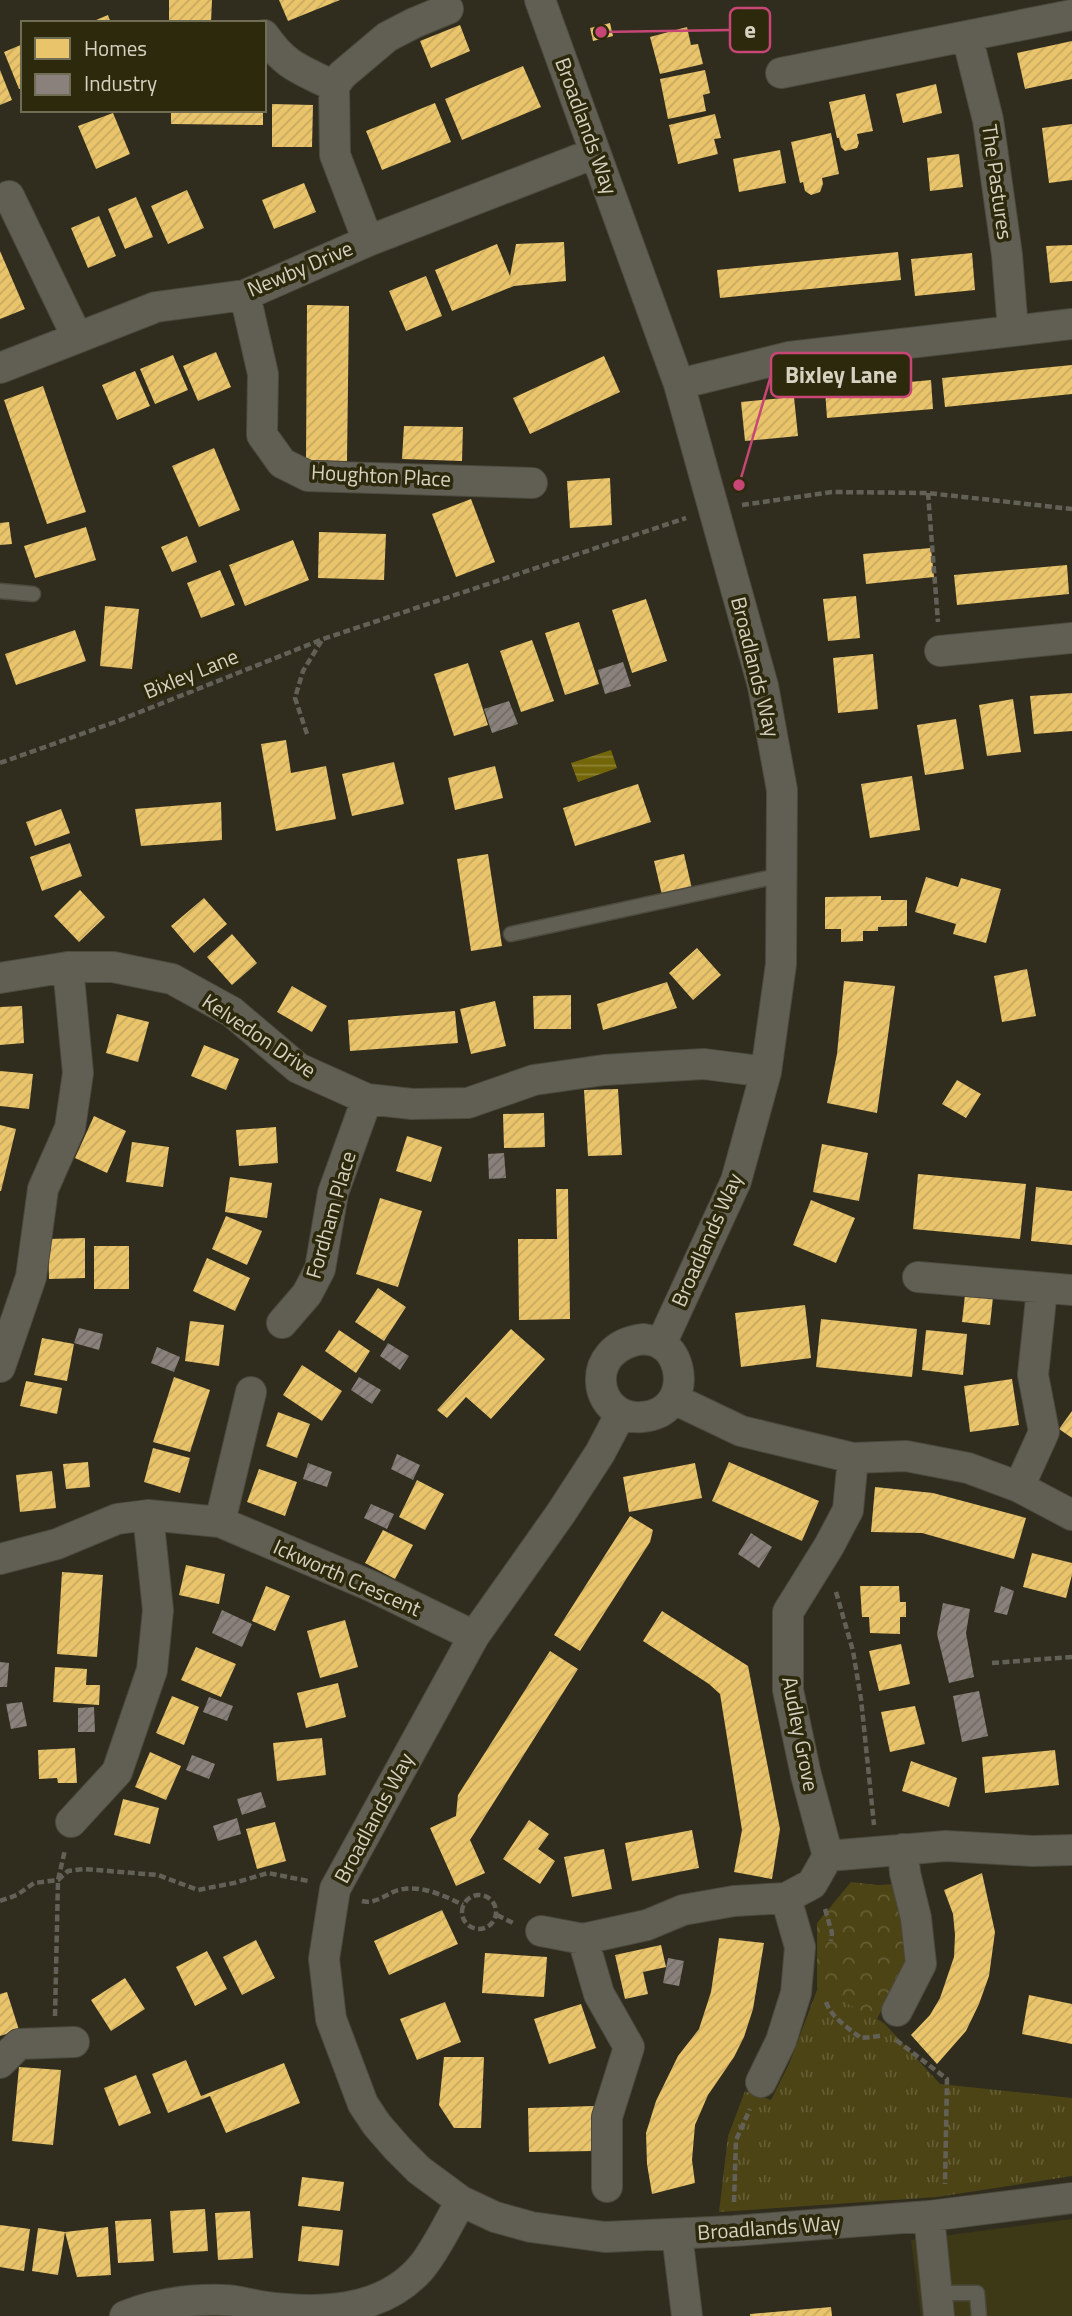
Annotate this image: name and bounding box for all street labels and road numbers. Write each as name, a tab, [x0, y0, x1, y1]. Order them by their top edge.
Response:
street label: Broadlands Way	[547, 53, 627, 199]
street label: The Pastures	[974, 122, 1022, 242]
street label: Newby Drive	[242, 231, 357, 305]
street label: Houghton Place	[310, 455, 452, 495]
street label: Broadlands Way	[723, 593, 789, 740]
street label: Bixley Lane	[138, 640, 243, 707]
street label: Kelvedon Drive	[196, 985, 323, 1085]
street label: Fordham Place	[297, 1147, 364, 1282]
street label: Broadlands Way	[662, 1167, 750, 1312]
street label: Ickworth Crescent	[268, 1530, 427, 1624]
street label: Audley Grove	[774, 1674, 828, 1794]
street label: Broadlands Way	[325, 1747, 421, 1888]
street label: Broadlands Way	[696, 2206, 842, 2248]

